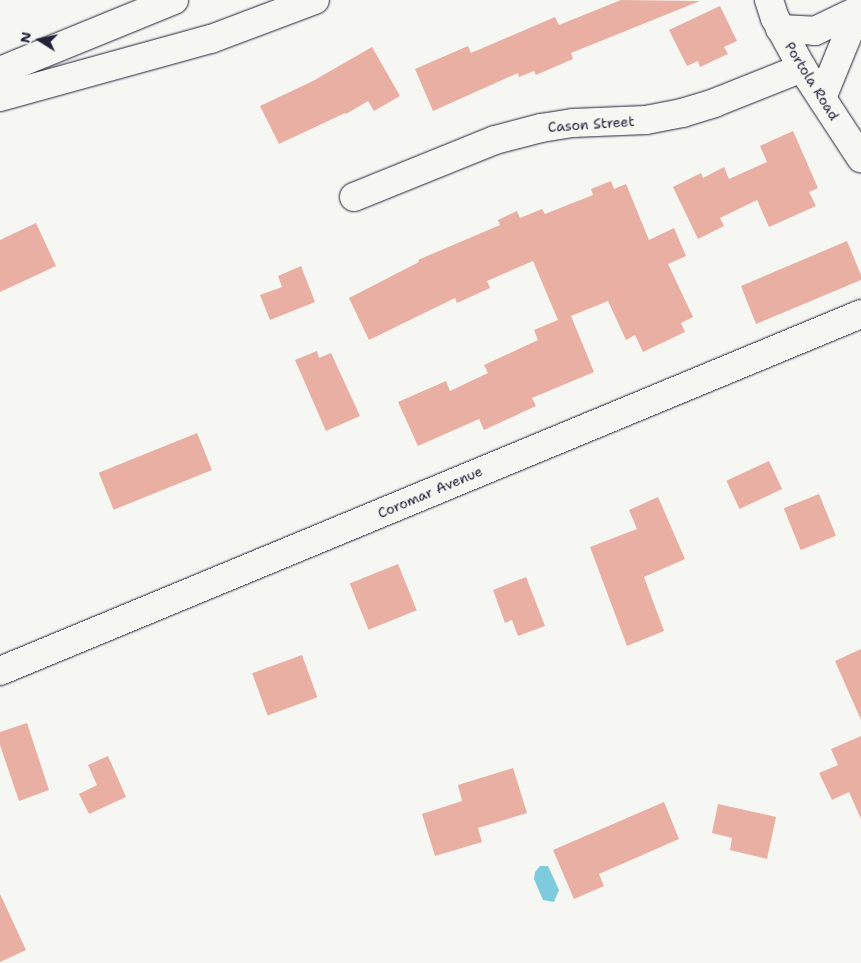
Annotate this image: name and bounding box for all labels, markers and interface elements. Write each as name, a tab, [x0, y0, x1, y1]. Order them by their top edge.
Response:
north arrow	[15, 15, 65, 65]
text: N	[15, 30, 35, 44]
street label: Portola Road	[781, 39, 843, 123]
street label: Cason Street	[547, 113, 635, 135]
street label: Coromar Avenue	[375, 462, 485, 522]

